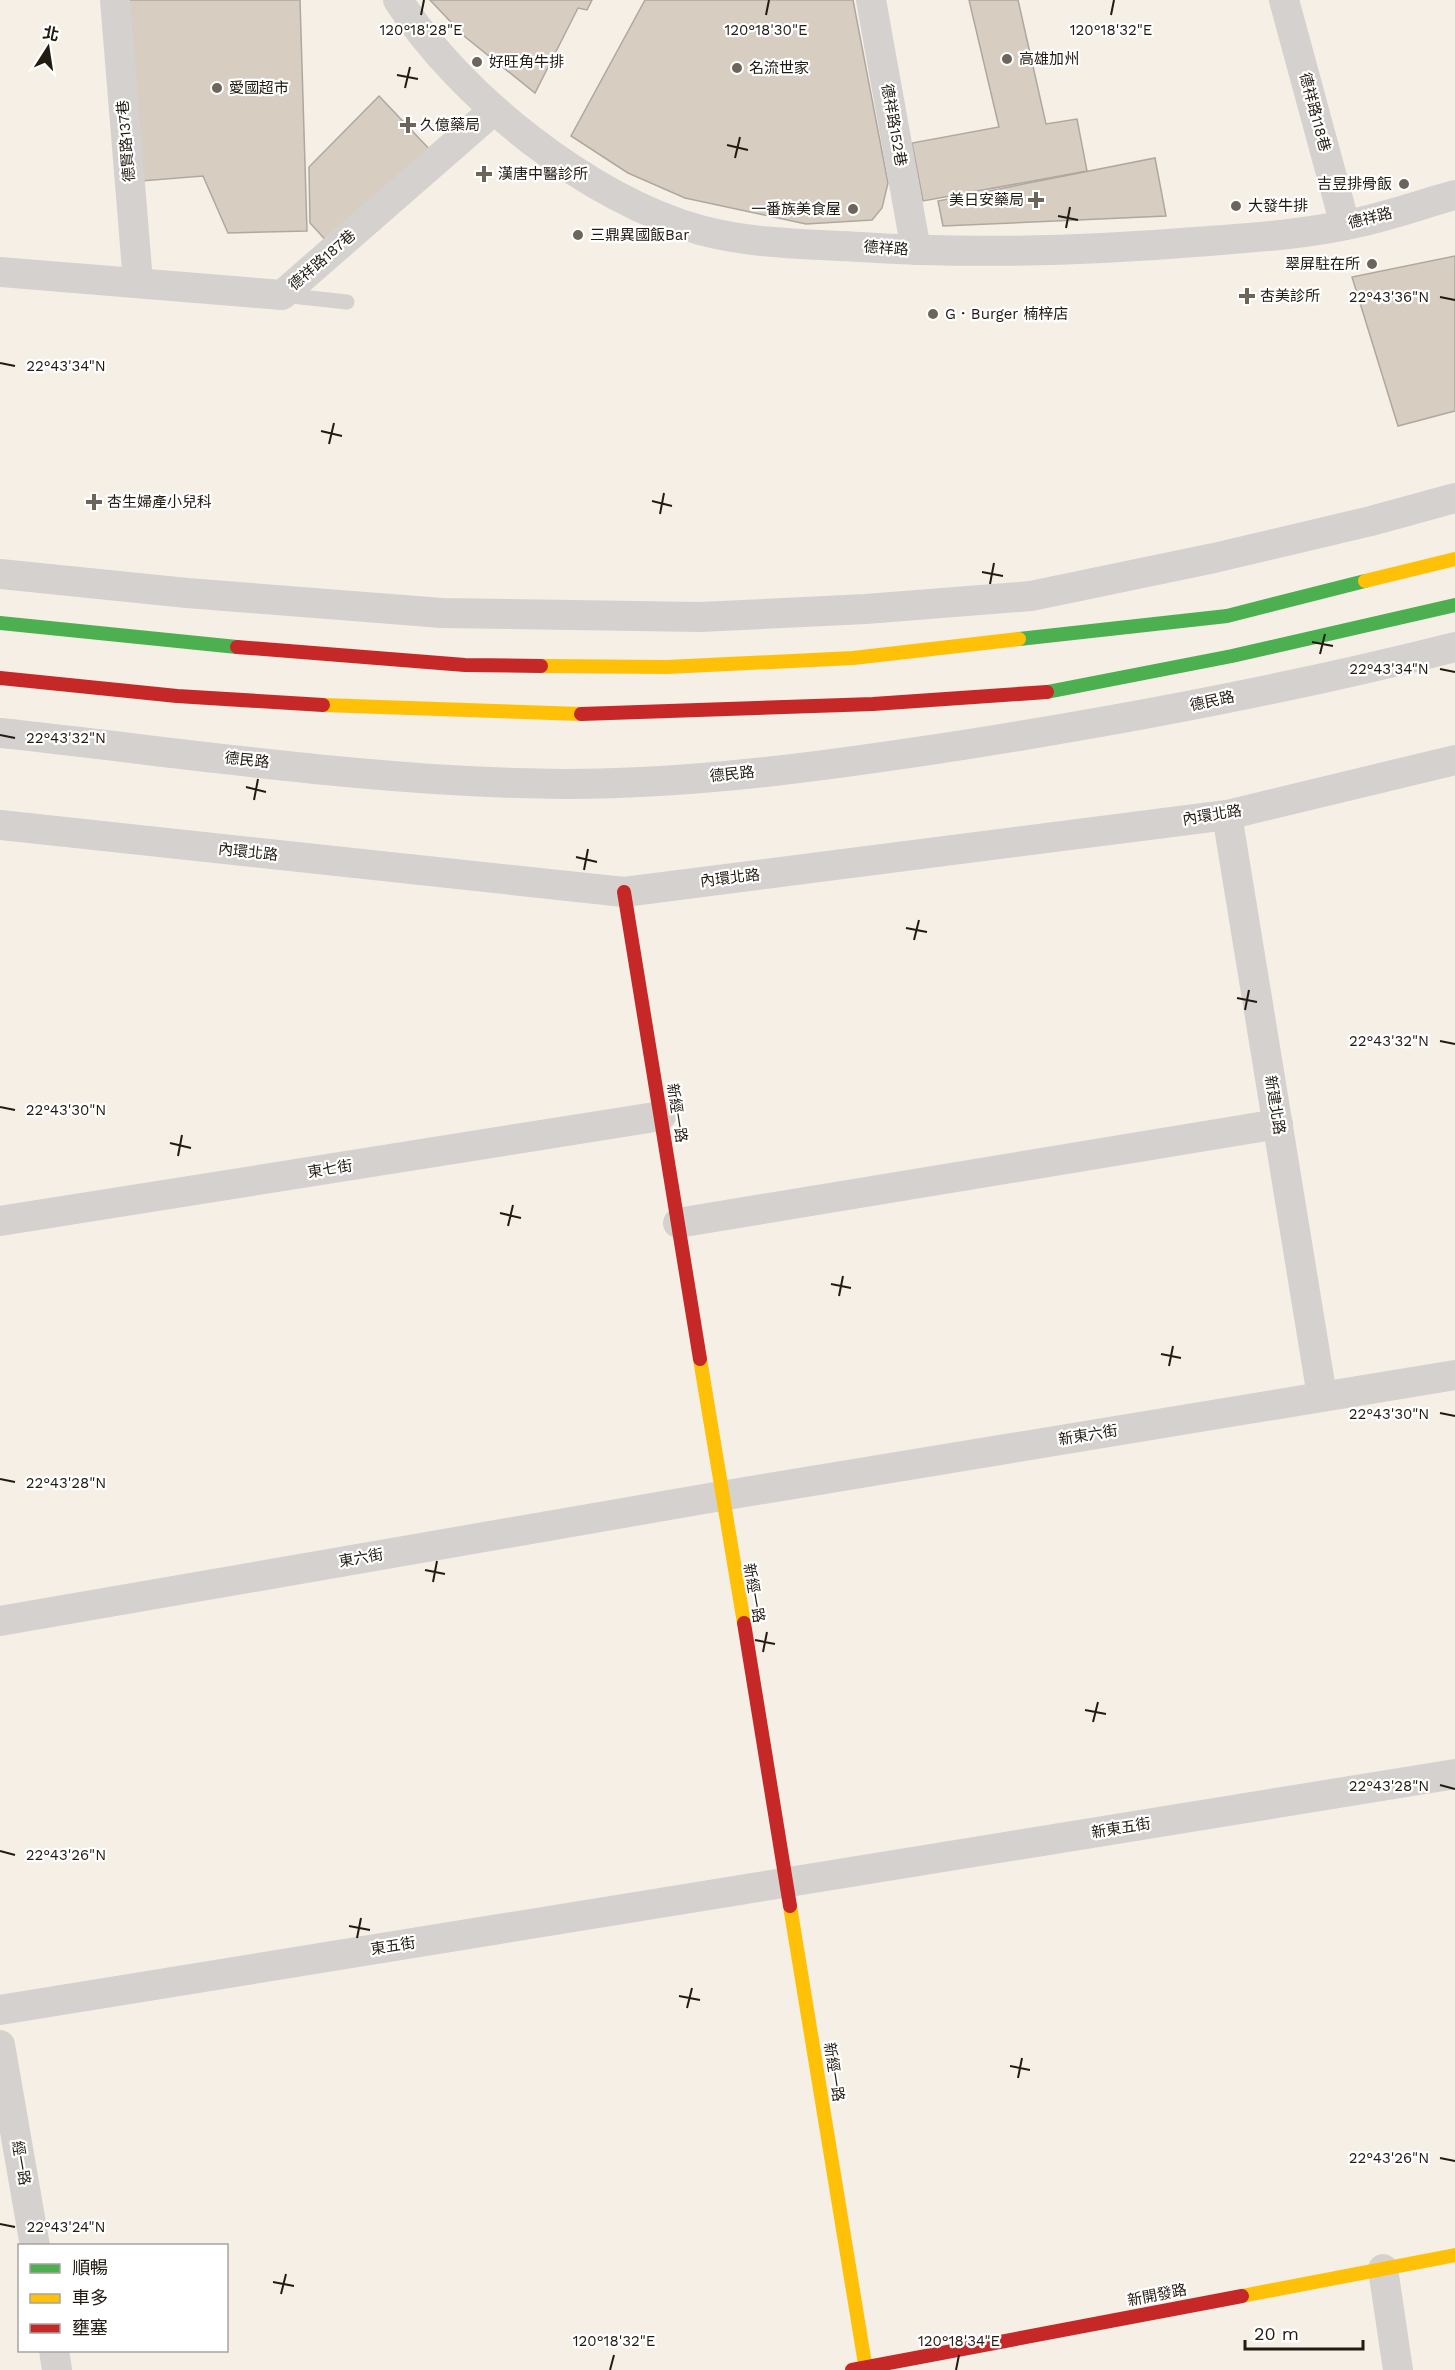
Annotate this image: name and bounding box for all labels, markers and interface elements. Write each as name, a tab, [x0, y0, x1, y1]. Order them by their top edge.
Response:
north arrow	[18, 18, 78, 78]
text: 120°18'28"E	[379, 21, 463, 39]
text: 120°18'30"E	[724, 21, 808, 39]
text: 120°18'32"E	[1070, 21, 1152, 39]
text: 北	[41, 23, 61, 45]
place label: 高雄加州	[1019, 50, 1079, 68]
marker: 高雄加州	[1000, 52, 1014, 66]
place label: 好旺角牛排	[489, 53, 564, 71]
marker: 好旺角牛排	[470, 55, 484, 69]
place label: 名流世家	[749, 59, 809, 77]
marker: 名流世家	[730, 61, 744, 75]
street label: 德祥路118巷	[1296, 71, 1334, 153]
place label: 愛國超市	[229, 79, 289, 97]
marker: 愛國超市	[210, 81, 224, 95]
street label: 德祥路152巷	[878, 82, 910, 168]
street label: 德賢路137巷	[113, 99, 139, 183]
place label: 久億藥局	[420, 116, 480, 134]
marker: 久億藥局	[401, 118, 415, 132]
marker: 漢唐中醫診所	[475, 165, 493, 183]
place label: 漢唐中醫診所	[498, 165, 588, 183]
place label: 吉昱排骨飯	[1317, 175, 1392, 193]
marker: 吉昱排骨飯	[1397, 177, 1411, 191]
place label: 美日安藥局	[949, 191, 1024, 209]
marker: 美日安藥局	[1029, 193, 1043, 207]
place label: 大發牛排	[1248, 197, 1308, 215]
marker: 大發牛排	[1229, 199, 1243, 213]
place label: 一番族美食屋	[751, 200, 841, 218]
marker: 一番族美食屋	[846, 202, 860, 216]
street label: 德祥路	[1346, 204, 1394, 232]
street label: 德祥路187巷	[285, 226, 359, 294]
place label: 三鼎異國飯Bar	[590, 226, 689, 244]
marker: 三鼎異國飯Bar	[571, 228, 585, 242]
street label: 德祥路	[863, 237, 909, 259]
place label: 翠屏駐在所	[1285, 255, 1360, 273]
marker: 翠屏駐在所	[1365, 257, 1379, 271]
marker: 杏美診所	[1238, 287, 1256, 305]
place label: 杏美診所	[1260, 287, 1320, 305]
text: 22°43'36"N	[1349, 288, 1429, 306]
place label: G．Burger 楠梓店	[945, 305, 1068, 323]
marker: G．Burger 楠梓店	[926, 307, 940, 321]
text: 22°43'34"N	[26, 357, 106, 375]
marker: 杏生婦產小兒科	[85, 493, 103, 511]
place label: 杏生婦產小兒科	[107, 493, 212, 511]
text: 22°43'34"N	[1349, 660, 1429, 678]
street label: 德民路	[1188, 688, 1236, 714]
text: 22°43'32"N	[26, 729, 106, 747]
street label: 德民路	[224, 749, 270, 771]
street label: 德民路	[709, 763, 755, 785]
street label: 內環北路	[1181, 801, 1243, 829]
street label: 內環北路	[217, 840, 279, 864]
street label: 內環北路	[699, 865, 761, 891]
text: 22°43'32"N	[1349, 1032, 1429, 1050]
street label: 新建北路	[1261, 1074, 1289, 1136]
street label: 新經一路	[663, 1082, 691, 1144]
text: 22°43'30"N	[26, 1101, 106, 1119]
street label: 東七街	[306, 1157, 354, 1181]
text: 22°43'30"N	[1349, 1405, 1429, 1423]
street label: 新東六街	[1057, 1421, 1119, 1449]
text: 22°43'28"N	[26, 1474, 106, 1492]
street label: 東六街	[337, 1545, 385, 1571]
street label: 新經一路	[740, 1562, 768, 1624]
text: 22°43'28"N	[1349, 1777, 1429, 1795]
street label: 新東五街	[1090, 1814, 1152, 1842]
text: 22°43'26"N	[26, 1846, 106, 1864]
street label: 東五街	[369, 1934, 417, 1958]
street label: 新經一路	[820, 2041, 848, 2103]
street label: 經一路	[8, 2139, 34, 2187]
text: 22°43'26"N	[1349, 2149, 1429, 2167]
text: 22°43'24"N	[26, 2218, 106, 2236]
legend	[18, 2244, 228, 2352]
text: 順暢	[72, 2257, 108, 2278]
street label: 新開發路	[1126, 2280, 1188, 2310]
text: 車多	[72, 2287, 108, 2308]
scale bar	[1245, 2313, 1364, 2351]
text: 壅塞	[72, 2317, 108, 2338]
text: 20 m	[1254, 2323, 1299, 2344]
text: 120°18'32"E	[573, 2332, 655, 2350]
text: 120°18'34"E	[918, 2332, 1000, 2350]

